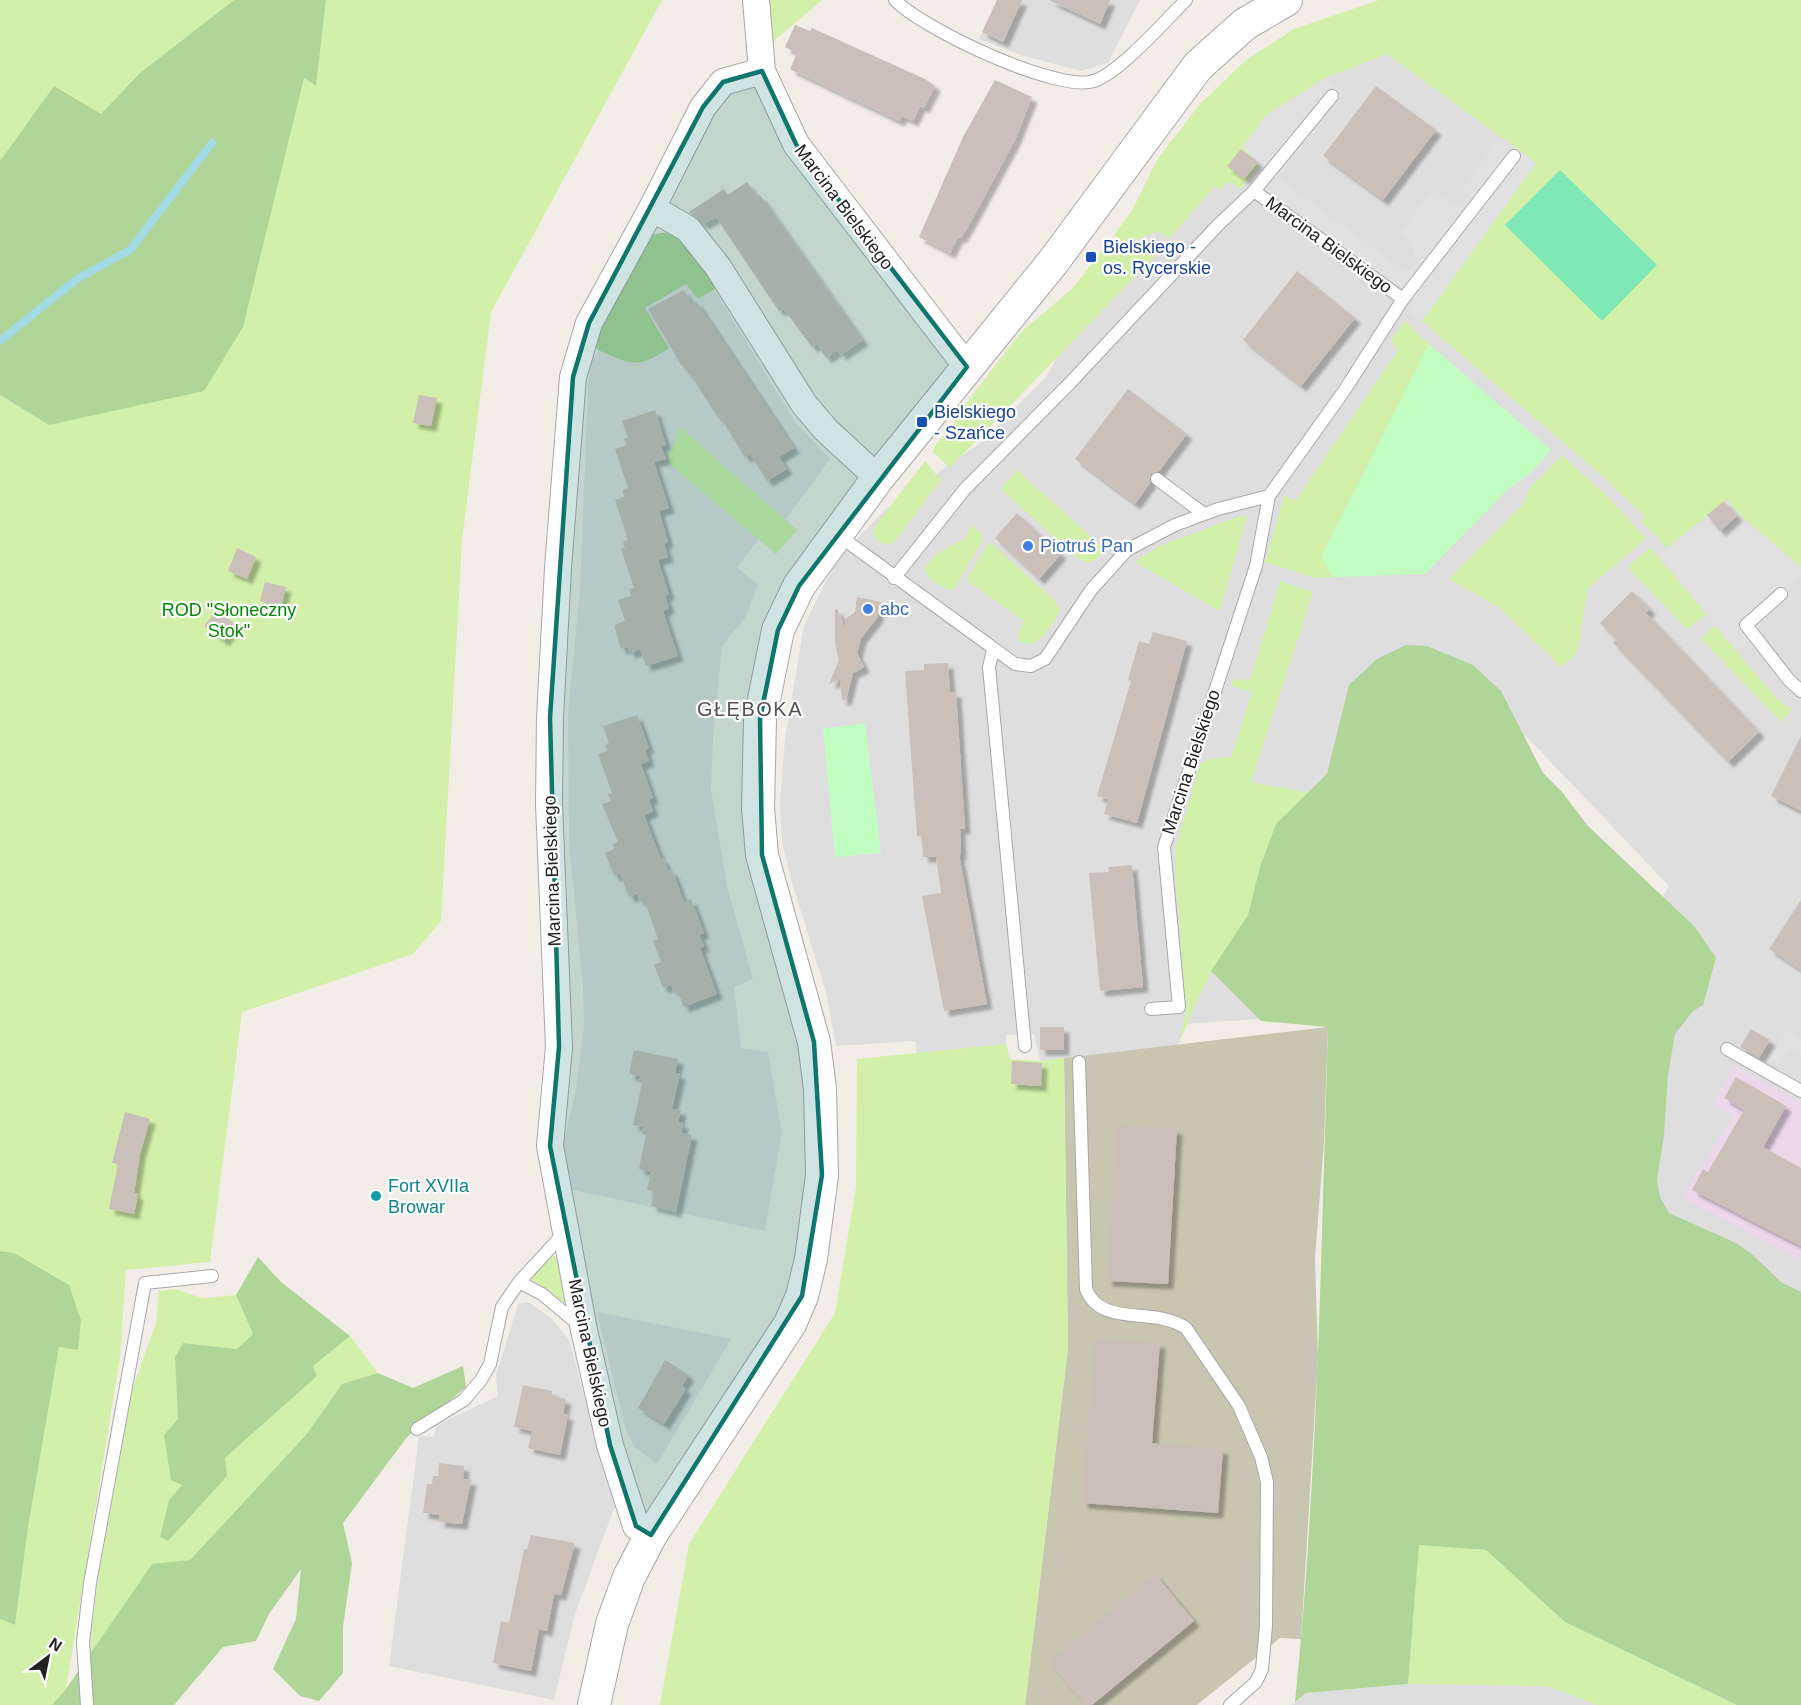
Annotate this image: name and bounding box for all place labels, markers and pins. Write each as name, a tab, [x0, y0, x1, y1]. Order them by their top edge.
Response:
place label: Bielskiego - os. Rycerskie	[1103, 237, 1211, 278]
marker: Bielskiego - os. Rycerskie	[1084, 250, 1098, 264]
place label: Bielskiego - Szańce	[934, 402, 1016, 443]
marker: Bielskiego - Szańce	[915, 415, 929, 429]
place label: Piotruś Pan	[1040, 536, 1133, 556]
marker: Piotruś Pan	[1021, 539, 1035, 553]
place label: abc	[880, 599, 909, 619]
marker: abc	[861, 602, 875, 616]
place label: Fort XVIIa Browar	[388, 1176, 470, 1217]
marker: Fort XVIIa Browar	[369, 1189, 383, 1203]

